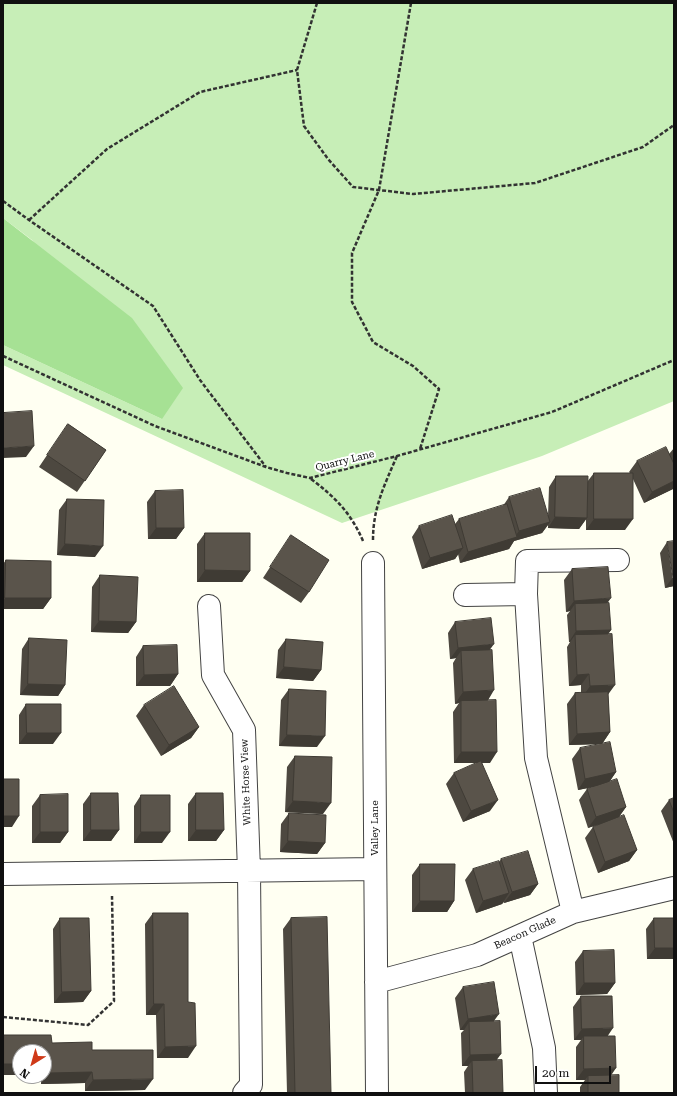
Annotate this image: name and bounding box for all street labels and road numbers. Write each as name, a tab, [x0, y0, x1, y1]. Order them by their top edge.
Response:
street label: Quarry Lane	[314, 448, 376, 474]
street label: White Horse View	[238, 739, 254, 825]
street label: Valley Lane	[369, 800, 381, 856]
street label: Beacon Glade	[492, 914, 558, 952]

